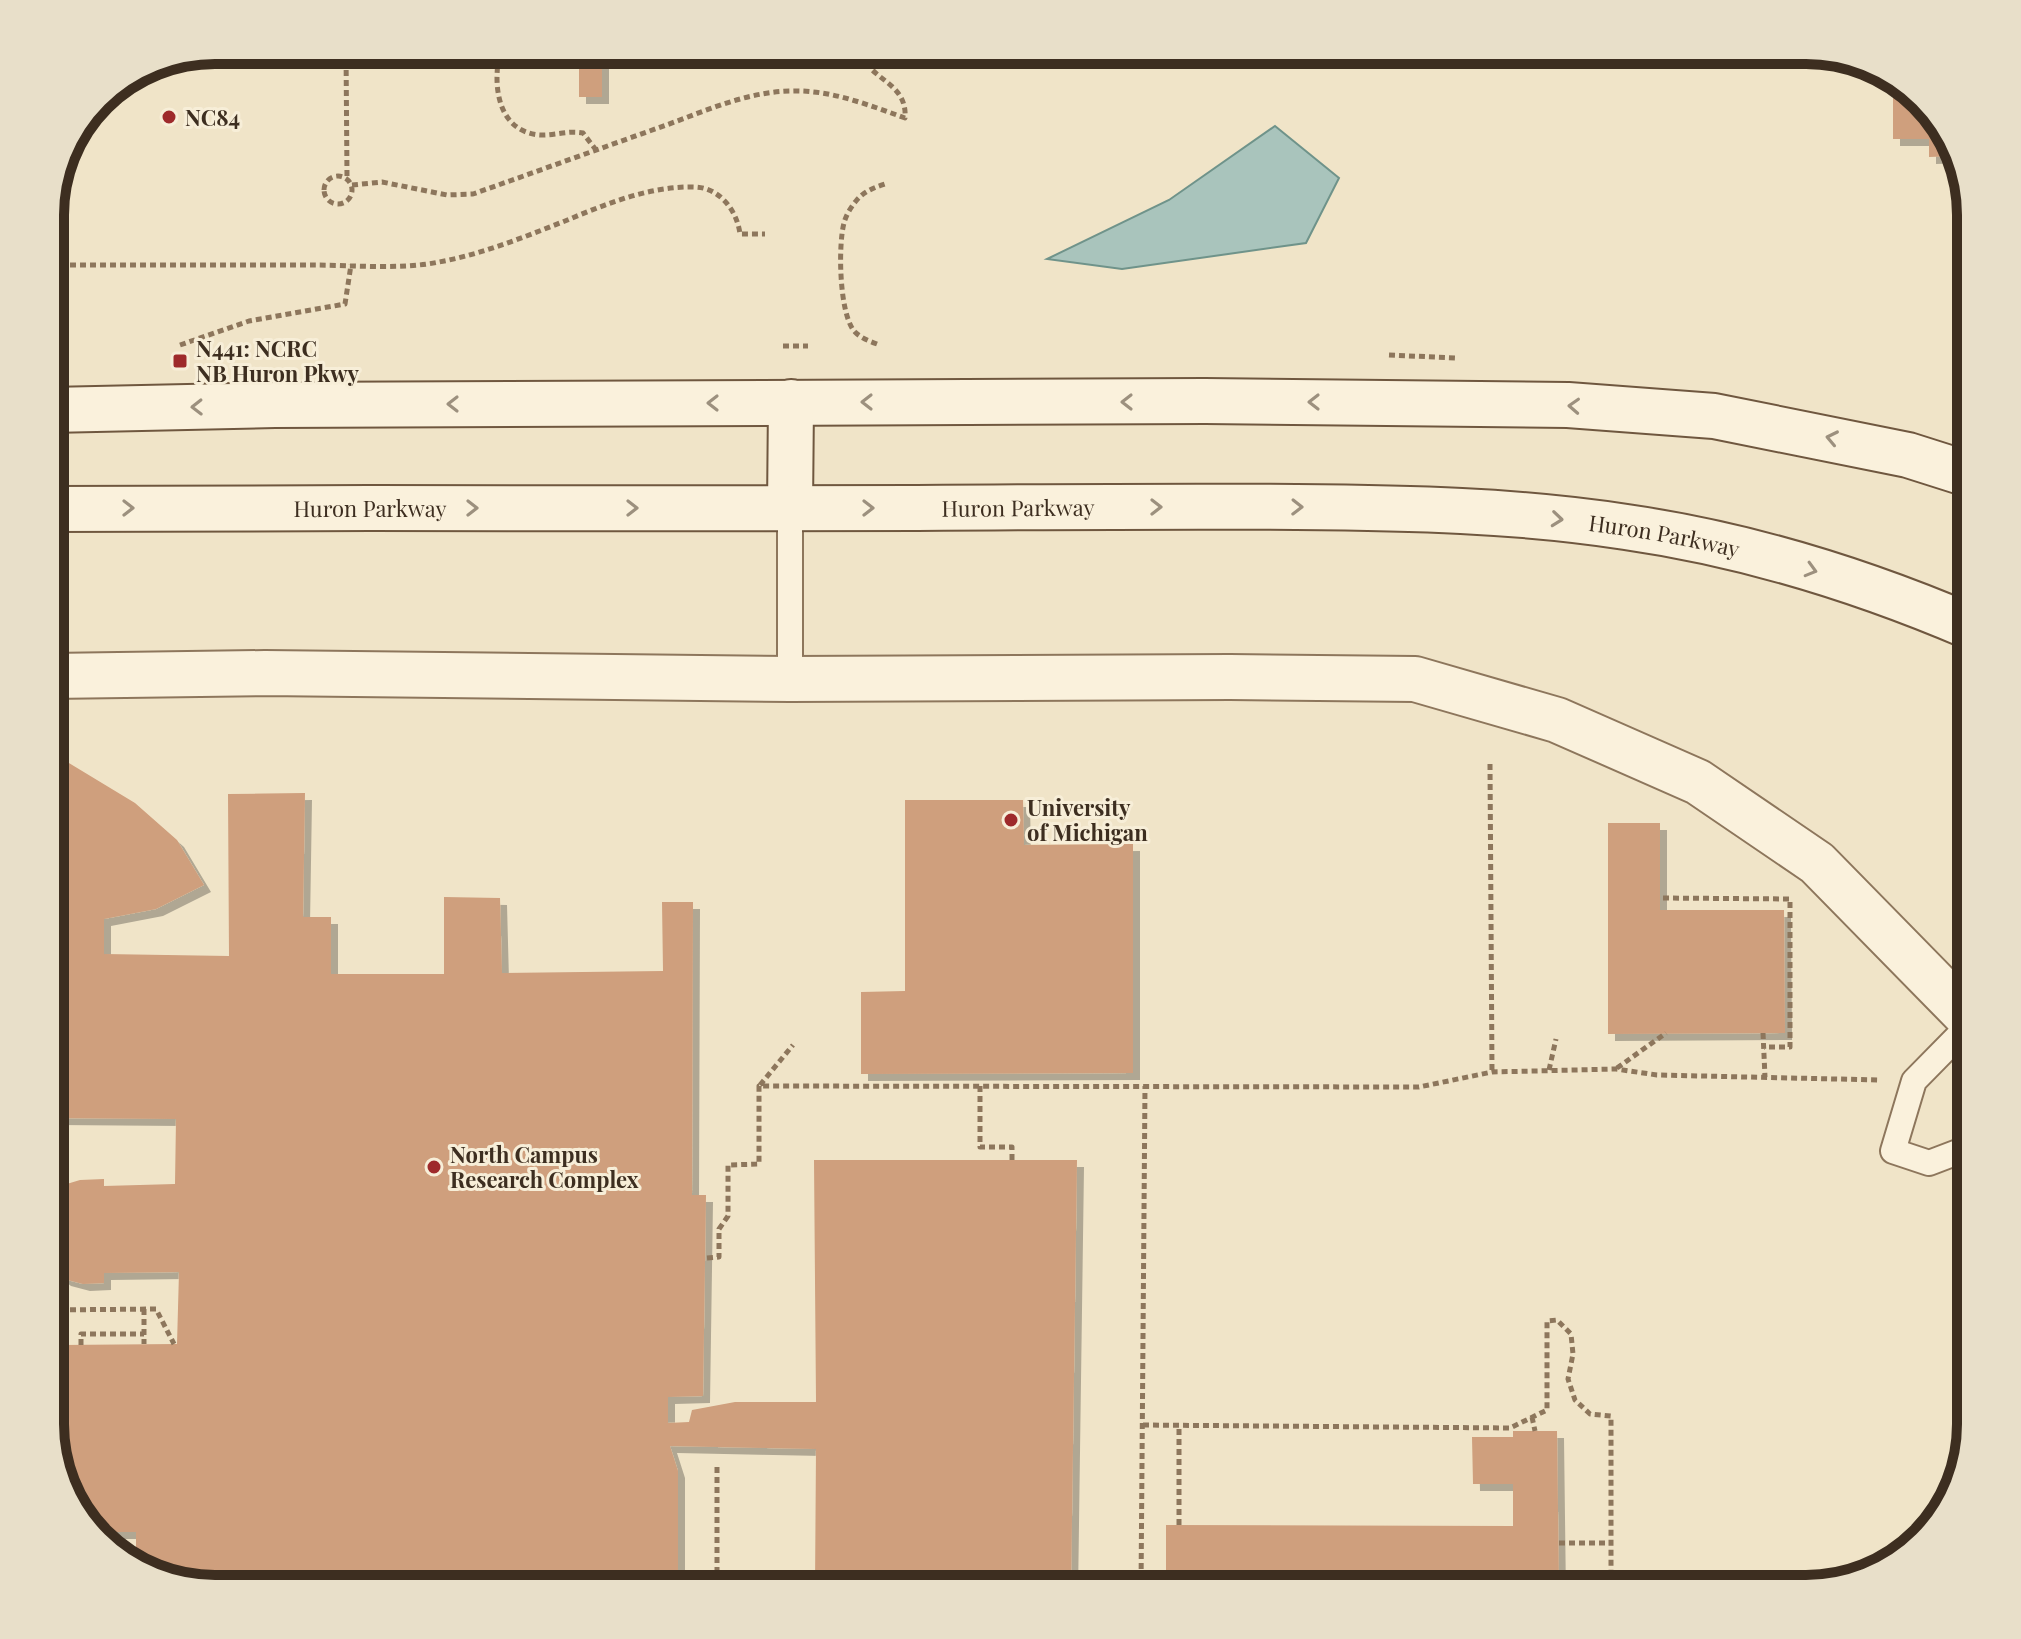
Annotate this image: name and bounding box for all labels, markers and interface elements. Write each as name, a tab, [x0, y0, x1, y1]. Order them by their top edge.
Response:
place label: NC84	[185, 102, 240, 132]
marker: NC84	[160, 108, 178, 126]
place label: N441: NCRC NB Huron Pkwy	[196, 333, 360, 388]
marker: N441: NCRC NB Huron Pkwy	[171, 352, 189, 370]
one-way arrow	[860, 393, 873, 411]
one-way arrow	[1120, 393, 1133, 411]
one-way arrow	[1307, 393, 1320, 411]
one-way arrow	[706, 394, 719, 412]
one-way arrow	[446, 395, 459, 413]
one-way arrow	[1567, 397, 1580, 414]
one-way arrow	[190, 398, 203, 416]
one-way arrow	[1825, 430, 1839, 447]
street label: Huron Parkway	[941, 492, 1095, 523]
street label: Huron Parkway	[293, 493, 447, 523]
one-way arrow	[1150, 498, 1163, 516]
one-way arrow	[1291, 498, 1304, 516]
one-way arrow	[466, 499, 479, 517]
one-way arrow	[626, 499, 639, 517]
one-way arrow	[862, 499, 875, 517]
one-way arrow	[122, 500, 135, 517]
street label: Huron Parkway	[1587, 507, 1743, 564]
one-way arrow	[1551, 510, 1564, 527]
one-way arrow	[1804, 561, 1818, 577]
place label: University of Michigan	[1027, 792, 1148, 847]
marker: University of Michigan	[1002, 811, 1020, 829]
place label: North Campus Research Complex	[450, 1139, 639, 1194]
marker: North Campus Research Complex	[425, 1158, 443, 1176]

